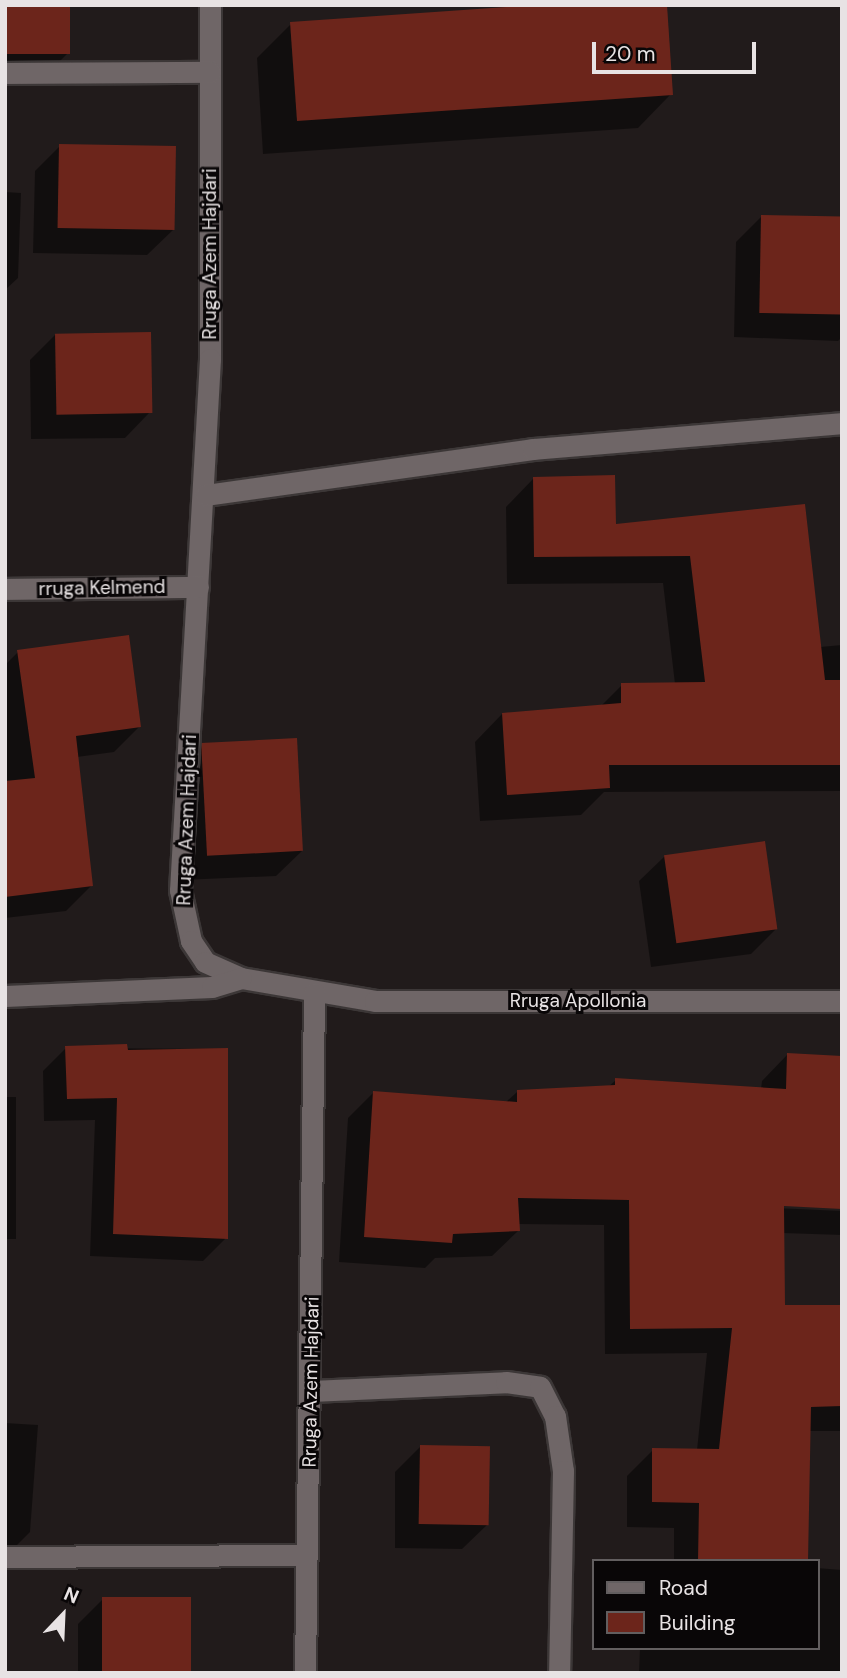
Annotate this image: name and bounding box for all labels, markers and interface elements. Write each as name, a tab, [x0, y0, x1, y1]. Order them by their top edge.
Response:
scale bar	[595, 28, 760, 72]
text: 20 m	[605, 40, 656, 68]
street label: Rruga Azem Hajdari	[199, 168, 221, 340]
street label: rruga Kelmend	[38, 575, 166, 601]
street label: Rruga Azem Hajdari	[173, 734, 201, 906]
street label: Rruga Apollonia	[510, 990, 646, 1012]
street label: Rruga Azem Hajdari	[298, 1296, 324, 1468]
legend	[592, 1559, 819, 1650]
text: Road	[659, 1574, 708, 1602]
north arrow	[28, 1580, 98, 1650]
text: N	[60, 1581, 83, 1609]
text: Building	[659, 1609, 735, 1637]

